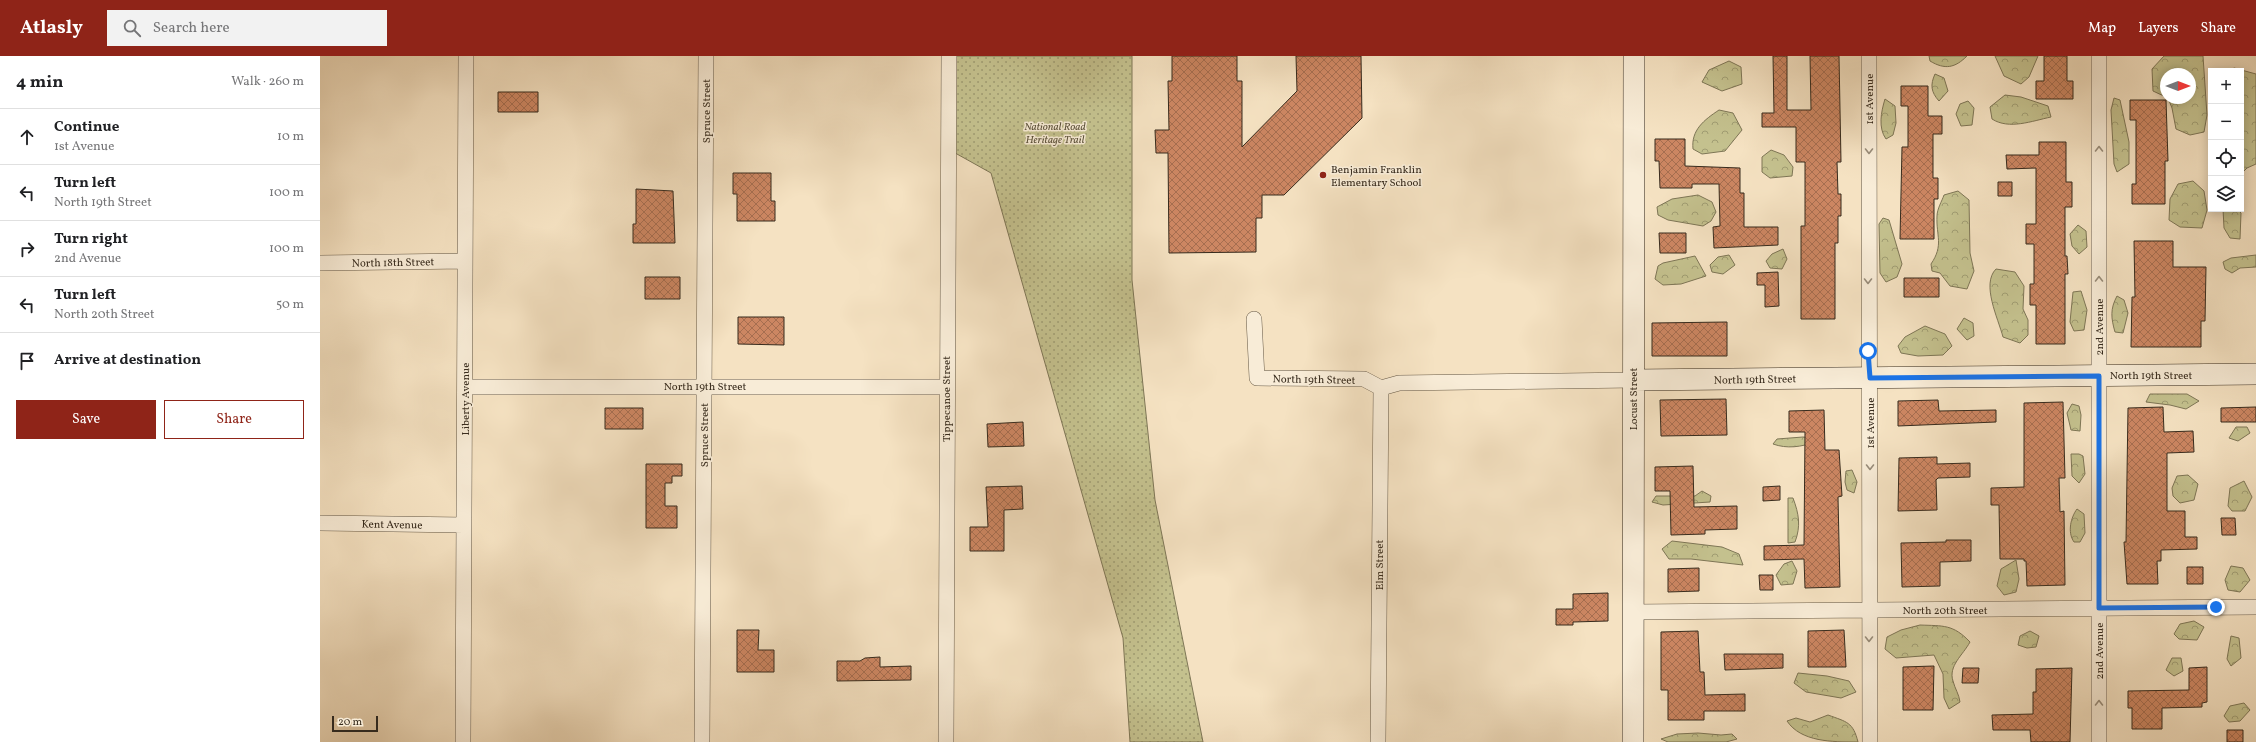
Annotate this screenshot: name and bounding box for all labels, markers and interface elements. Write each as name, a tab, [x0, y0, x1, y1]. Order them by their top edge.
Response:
search box	[107, 10, 387, 46]
text: Atlasly	[20, 15, 83, 41]
icon: search	[121, 17, 143, 39]
text: Search here	[153, 18, 230, 39]
text: Map	[2088, 19, 2116, 38]
text: Layers	[2138, 19, 2178, 38]
text: Share	[2200, 19, 2236, 38]
north arrow	[2160, 68, 2196, 104]
map controls	[2208, 68, 2244, 212]
button: +	[2208, 68, 2244, 104]
text: 4 min	[16, 71, 63, 94]
text: Walk · 260 m	[231, 73, 304, 91]
street label: 1st Avenue	[1863, 73, 1878, 125]
street label: Spruce Street	[700, 79, 715, 143]
button: −	[2208, 104, 2244, 140]
text: Continue	[54, 117, 119, 138]
park label: National Road Heritage Trail	[1024, 120, 1087, 148]
icon: ahead	[16, 126, 38, 148]
text: 10 m	[277, 128, 304, 146]
text: 1st Avenue	[54, 138, 114, 156]
button: locate	[2208, 140, 2244, 176]
one-way arrow	[2095, 146, 2103, 152]
one-way arrow	[1865, 148, 1873, 154]
place label: Benjamin Franklin Elementary School	[1331, 163, 1422, 191]
marker: Benjamin Franklin Elementary School	[1318, 170, 1328, 180]
text: Turn left	[54, 173, 116, 194]
button: layers	[2208, 176, 2244, 212]
icon: left	[16, 182, 38, 204]
text: 100 m	[269, 184, 304, 202]
text: North 19th Street	[54, 194, 152, 212]
text: Turn right	[54, 229, 128, 250]
icon: right	[16, 238, 38, 260]
text: 100 m	[269, 240, 304, 258]
text: 2nd Avenue	[54, 250, 121, 268]
street label: North 18th Street	[352, 255, 435, 272]
one-way arrow	[2095, 276, 2103, 282]
one-way arrow	[1864, 278, 1872, 284]
text: Turn left	[54, 285, 116, 306]
icon: left	[16, 294, 38, 316]
text: 50 m	[276, 296, 304, 314]
street label: 2nd Avenue	[2093, 299, 2108, 355]
text: North 20th Street	[54, 306, 155, 324]
route start	[1859, 342, 1877, 360]
icon: arrive	[16, 350, 38, 372]
text: Arrive at destination	[54, 350, 201, 371]
street label: Tippecanoe Street	[940, 356, 955, 442]
street label: Liberty Avenue	[459, 363, 474, 435]
street label: Locust Street	[1627, 367, 1642, 430]
street label: North 19th Street	[2110, 369, 2192, 384]
street label: North 19th Street	[1273, 372, 1356, 389]
street label: North 19th Street	[1714, 372, 1797, 389]
street label: North 19th Street	[664, 380, 746, 395]
street label: 1st Avenue	[1864, 397, 1879, 449]
button: Save	[16, 400, 156, 439]
button: Share	[164, 400, 304, 439]
street label: Spruce Street	[698, 403, 713, 467]
one-way arrow	[1866, 464, 1874, 470]
street label: Kent Avenue	[361, 517, 423, 534]
street label: Elm Street	[1373, 540, 1388, 590]
route end	[2207, 598, 2225, 616]
street label: North 20th Street	[1902, 604, 1988, 619]
street label: 2nd Avenue	[2093, 623, 2108, 679]
one-way arrow	[1865, 636, 1873, 642]
one-way arrow	[2095, 700, 2103, 706]
scale bar	[332, 714, 378, 733]
text: 20 m	[338, 715, 362, 730]

